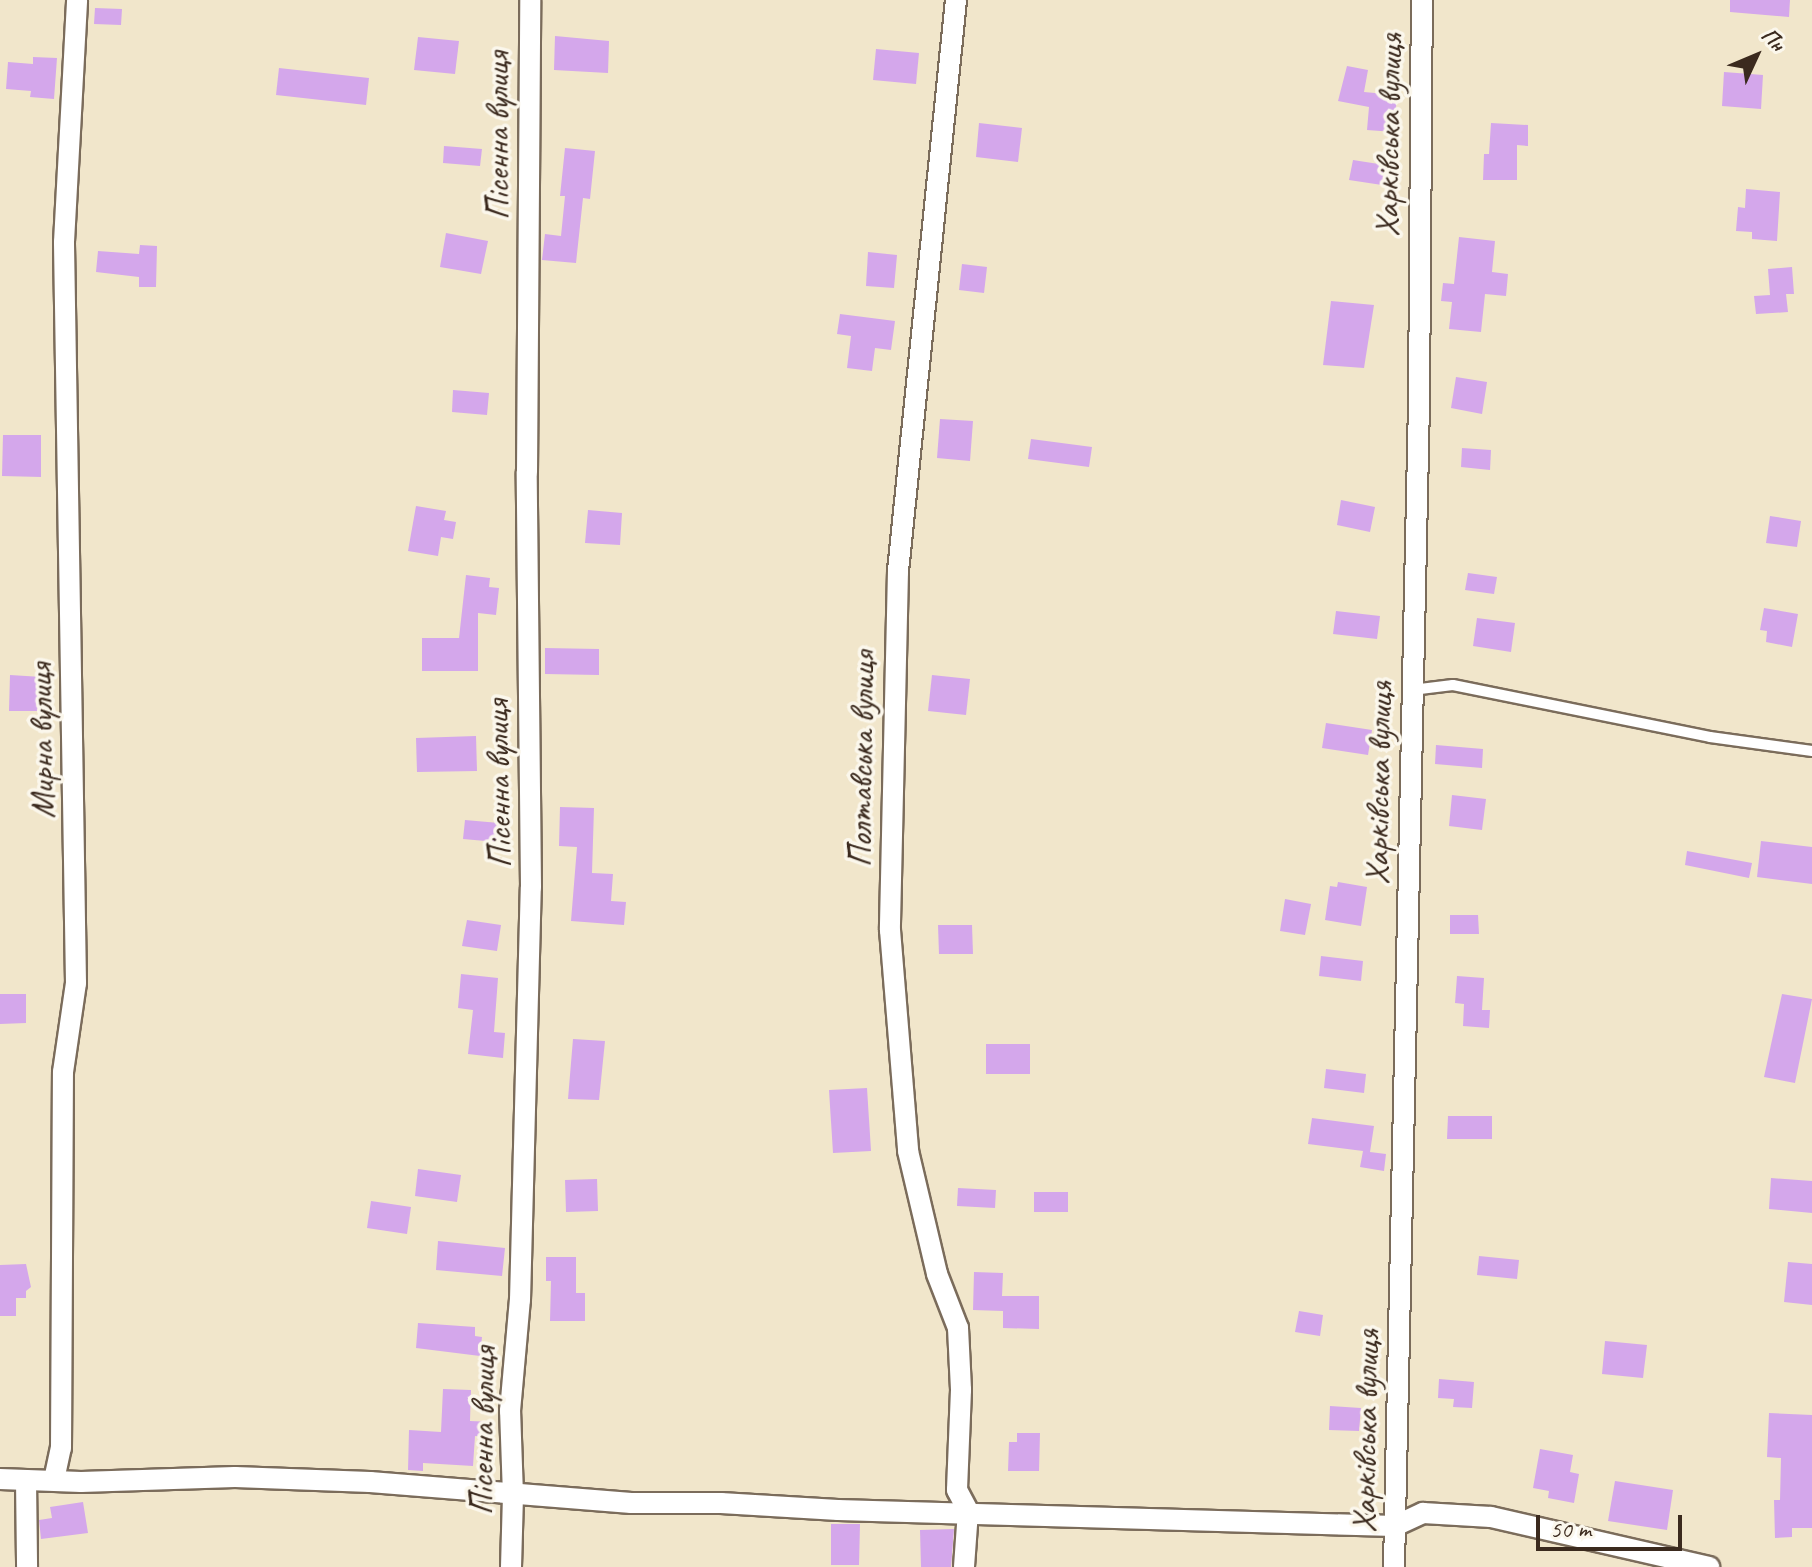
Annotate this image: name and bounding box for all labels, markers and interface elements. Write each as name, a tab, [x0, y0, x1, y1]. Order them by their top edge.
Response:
north arrow	[1716, 16, 1796, 96]
text: Пн	[1755, 21, 1791, 57]
street label: Харківська вулиця	[1366, 32, 1410, 238]
street label: Пісенна вулиця	[477, 50, 517, 222]
street label: Полтавська вулиця	[839, 650, 883, 868]
street label: Мирна вулиця	[19, 662, 63, 820]
street label: Харківська вулиця	[1356, 680, 1400, 886]
street label: Пісенна вулиця	[476, 698, 520, 870]
street label: Харківська вулиця	[1343, 1328, 1387, 1534]
street label: Пісенна вулиця	[460, 1345, 504, 1517]
scale bar	[1540, 1499, 1686, 1549]
text: 50 m	[1550, 1514, 1591, 1544]

